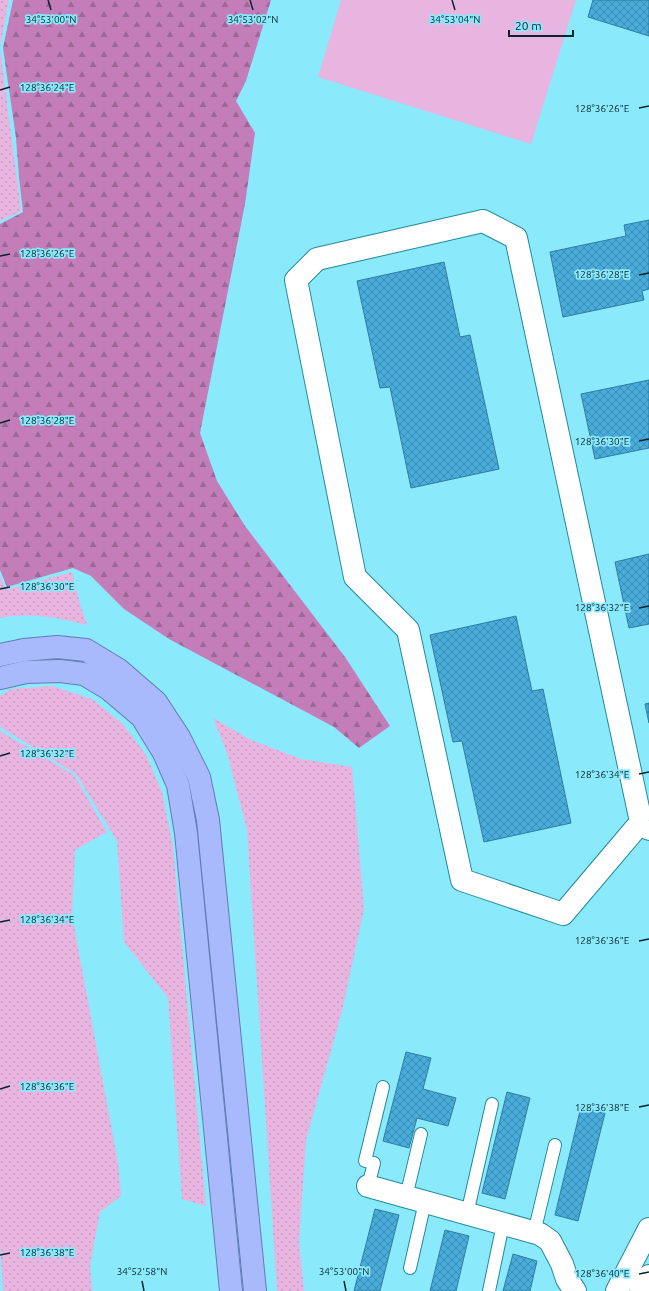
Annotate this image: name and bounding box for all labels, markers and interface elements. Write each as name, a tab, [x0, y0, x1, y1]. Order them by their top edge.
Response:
scale bar	[509, 12, 573, 38]
text: 34°53'00"N	[26, 14, 76, 25]
text: 34°53'02"N	[228, 14, 278, 25]
text: 34°53'04"N	[430, 14, 480, 25]
text: 20 m	[515, 19, 542, 32]
text: 128°36'24"E	[20, 82, 75, 93]
text: 128°36'26"E	[575, 103, 630, 114]
text: 128°36'26"E	[20, 248, 75, 259]
text: 128°36'28"E	[575, 269, 630, 280]
text: 128°36'28"E	[20, 415, 75, 426]
text: 128°36'30"E	[575, 436, 630, 447]
text: 128°36'30"E	[20, 581, 75, 592]
text: 128°36'32"E	[575, 602, 630, 613]
text: 128°36'32"E	[20, 748, 75, 759]
text: 128°36'34"E	[575, 769, 630, 780]
text: 128°36'34"E	[20, 914, 75, 925]
text: 128°36'36"E	[575, 935, 630, 946]
text: 128°36'36"E	[20, 1081, 75, 1092]
text: 128°36'38"E	[575, 1102, 630, 1113]
text: 128°36'38"E	[20, 1247, 75, 1258]
text: 34°52'58"N	[117, 1266, 167, 1277]
text: 34°53'00"N	[319, 1266, 369, 1277]
text: 128°36'40"E	[575, 1268, 630, 1279]

